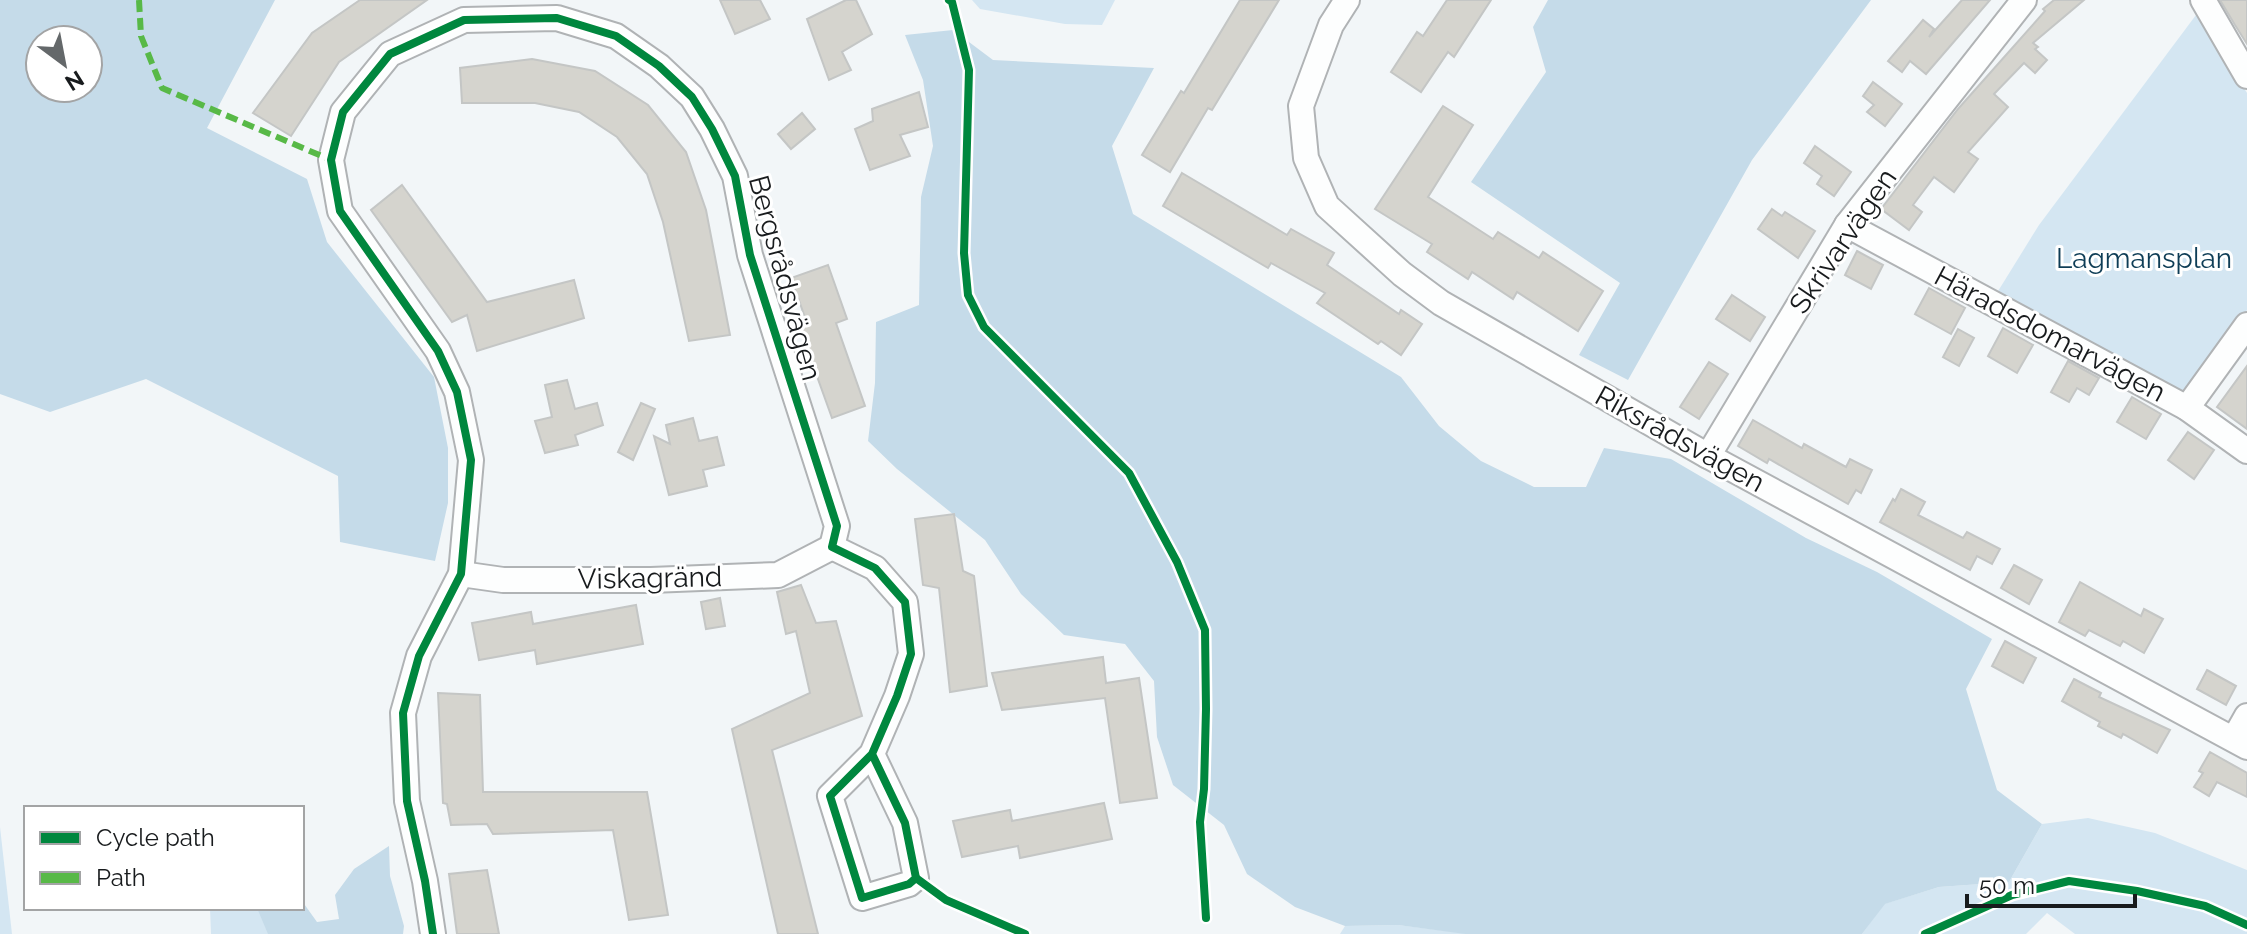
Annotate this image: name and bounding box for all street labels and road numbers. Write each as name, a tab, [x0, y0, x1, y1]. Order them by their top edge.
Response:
street label: Skrivarvägen	[1783, 162, 1903, 320]
street label: Bergsrådsvägen	[742, 172, 828, 384]
street label: Häradsdomarvägen	[1929, 259, 2171, 409]
street label: Riksrådsvägen	[1590, 379, 1770, 499]
street label: Viskagränd	[577, 560, 723, 596]

